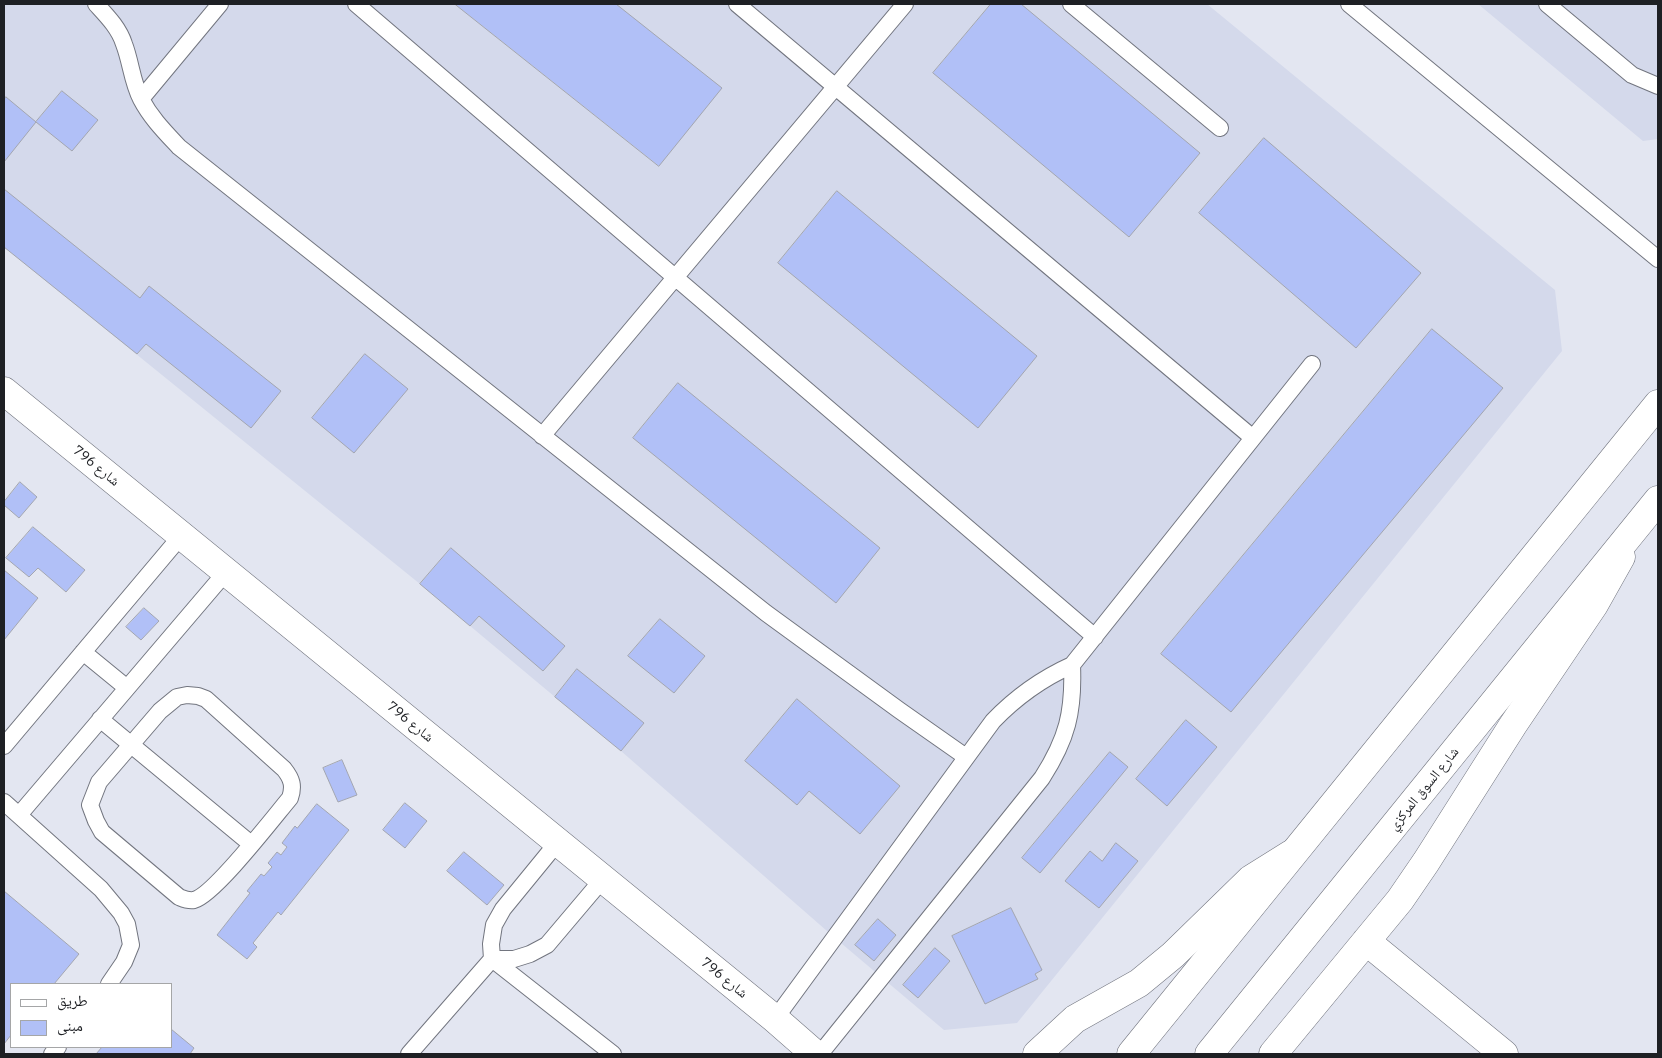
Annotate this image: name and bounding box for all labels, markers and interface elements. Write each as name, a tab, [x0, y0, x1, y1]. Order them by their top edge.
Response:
street label: شارع 796	[69, 442, 123, 490]
street label: شارع 796	[383, 698, 437, 746]
street label: شارع السوق المركزي	[1385, 744, 1463, 834]
street label: شارع 796	[697, 954, 751, 1002]
legend	[10, 983, 172, 1048]
text: طريق	[57, 991, 88, 1010]
text: مبنى	[57, 1016, 83, 1035]

